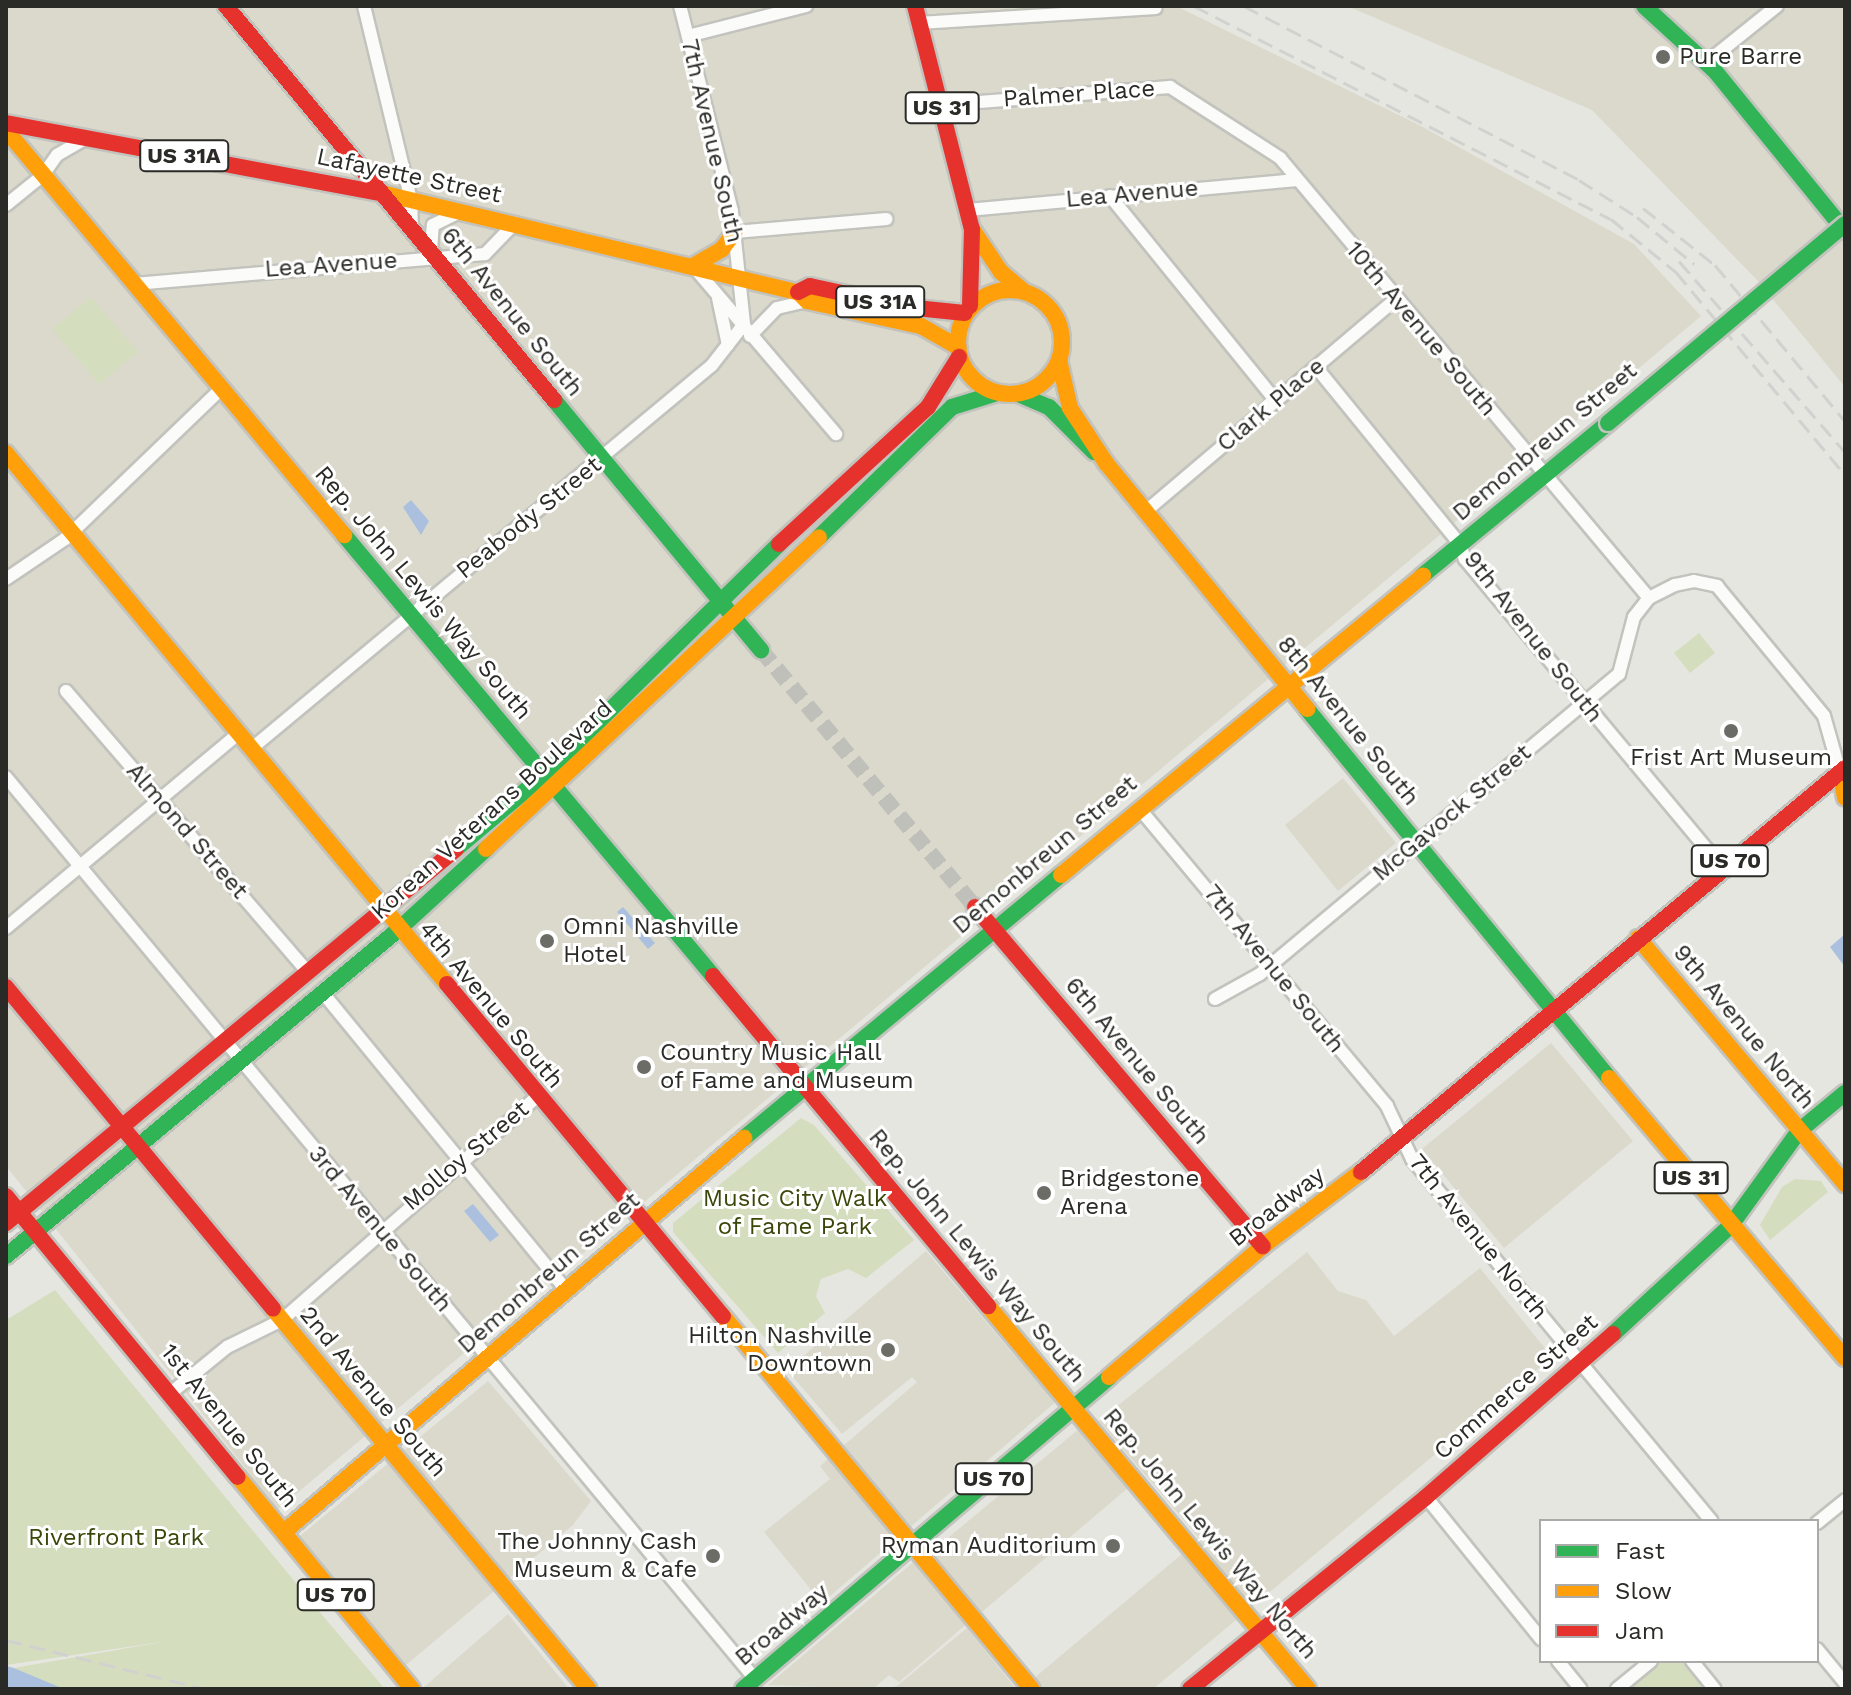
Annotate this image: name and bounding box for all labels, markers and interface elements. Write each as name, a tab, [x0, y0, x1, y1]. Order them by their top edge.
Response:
street label: 7th Avenue South	[674, 36, 750, 246]
place label: Pure Barre	[1679, 43, 1802, 71]
marker: Pure Barre	[1654, 48, 1672, 66]
street label: Palmer Place	[1002, 74, 1156, 114]
road number: US 31	[904, 90, 980, 126]
road number: US 31A	[138, 138, 230, 174]
street label: Lafayette Street	[314, 142, 504, 210]
street label: Lea Avenue	[1064, 174, 1200, 214]
street label: 6th Avenue South	[435, 221, 589, 403]
street label: 10th Avenue South	[1339, 235, 1503, 423]
street label: Lea Avenue	[263, 246, 399, 284]
road number: US 31A	[834, 284, 926, 320]
street label: Clark Place	[1211, 352, 1331, 458]
street label: Demonbreun Street	[1447, 357, 1643, 527]
street label: Peabody Street	[450, 450, 608, 586]
street label: Rep. John Lewis Way South	[308, 460, 538, 726]
street label: 9th Avenue South	[1457, 545, 1609, 729]
street label: 8th Avenue South	[1271, 630, 1425, 812]
street label: Korean Veterans Boulevard	[365, 694, 619, 926]
marker: Frist Art Museum	[1722, 722, 1740, 740]
street label: McGavock Street	[1367, 738, 1537, 888]
place label: Frist Art Museum	[1629, 744, 1833, 772]
street label: Almond Street	[120, 757, 254, 905]
street label: Demonbreun Street	[947, 770, 1143, 940]
road number: US 70	[1690, 843, 1770, 879]
street label: 7th Avenue South	[1197, 879, 1351, 1059]
place label: Omni Nashville Hotel	[563, 913, 739, 969]
street label: 4th Avenue South	[412, 915, 570, 1095]
marker: Omni Nashville Hotel	[538, 932, 556, 950]
street label: 9th Avenue North	[1667, 939, 1821, 1115]
street label: 6th Avenue South	[1058, 971, 1216, 1151]
place label: Country Music Hall of Fame and Museum	[660, 1039, 915, 1095]
marker: Country Music Hall of Fame and Museum	[635, 1058, 653, 1076]
street label: Molloy Street	[397, 1095, 535, 1217]
street label: Rep. John Lewis Way South	[862, 1123, 1092, 1389]
street label: 3rd Avenue South	[302, 1140, 458, 1318]
street label: 7th Avenue North	[1402, 1148, 1554, 1326]
road number: US 31	[1653, 1160, 1729, 1196]
street label: Broadway	[1224, 1161, 1330, 1253]
place label: Bridgestone Arena	[1060, 1165, 1199, 1221]
marker: Bridgestone Arena	[1035, 1184, 1053, 1202]
park label: Music City Walk of Fame Park	[702, 1185, 888, 1241]
street label: Demonbreun Street	[452, 1186, 646, 1360]
street label: 2nd Avenue South	[293, 1301, 453, 1483]
street label: Commerce Street	[1428, 1308, 1604, 1466]
place label: Hilton Nashville Downtown	[688, 1322, 872, 1378]
street label: 1st Avenue South	[154, 1338, 304, 1514]
marker: Hilton Nashville Downtown	[879, 1341, 897, 1359]
street label: Rep. John Lewis Way North	[1096, 1402, 1324, 1666]
road number: US 70	[954, 1461, 1034, 1497]
legend	[1539, 1519, 1819, 1663]
park label: Riverfront Park	[28, 1524, 204, 1552]
place label: The Johnny Cash Museum & Cafe	[496, 1528, 697, 1584]
place label: Ryman Auditorium	[880, 1532, 1097, 1560]
marker: Ryman Auditorium	[1104, 1537, 1122, 1555]
text: Fast	[1615, 1537, 1665, 1565]
marker: The Johnny Cash Museum & Cafe	[704, 1547, 722, 1565]
road number: US 70	[296, 1577, 376, 1613]
text: Slow	[1615, 1577, 1672, 1605]
street label: Broadway	[729, 1578, 835, 1672]
text: Jam	[1615, 1617, 1665, 1645]

